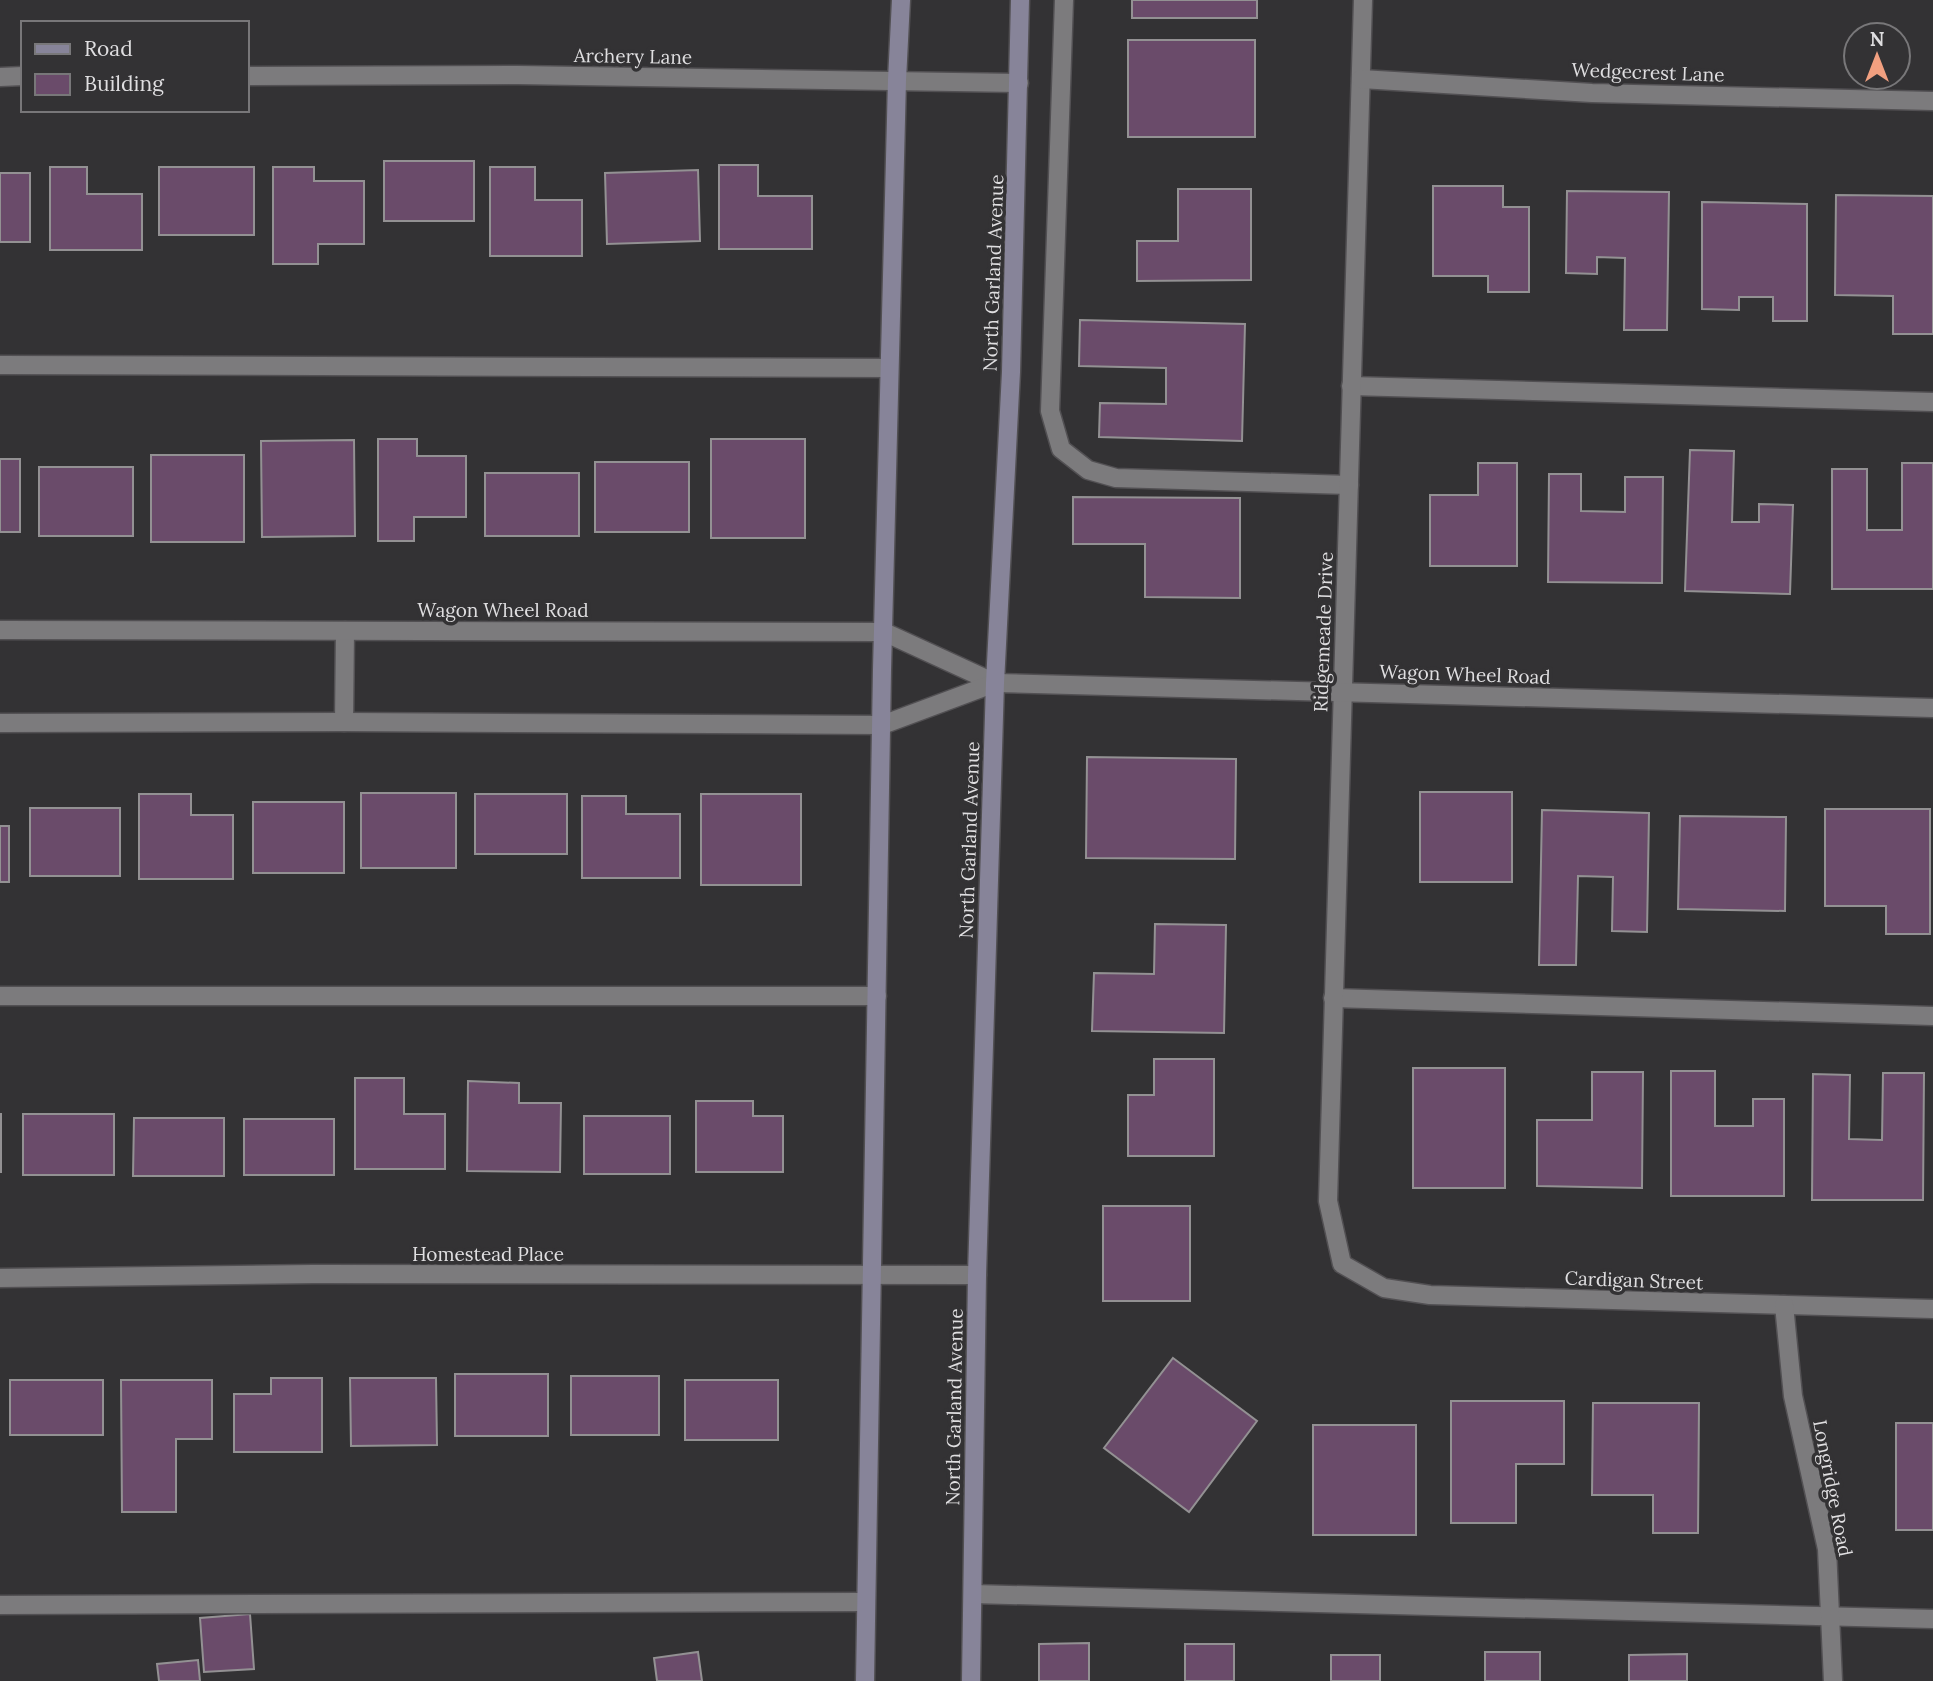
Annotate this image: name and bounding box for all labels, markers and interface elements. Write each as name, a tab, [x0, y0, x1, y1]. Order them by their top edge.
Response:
legend	[21, 21, 248, 112]
north arrow	[1842, 21, 1912, 91]
text: N	[1870, 27, 1885, 51]
text: Road	[84, 35, 133, 62]
street label: Archery Lane	[573, 43, 692, 69]
street label: Wedgecrest Lane	[1571, 57, 1725, 87]
text: Building	[84, 70, 164, 97]
street label: North Garland Avenue	[978, 174, 1008, 372]
street label: Ridgemeade Drive	[1308, 551, 1338, 713]
street label: Wagon Wheel Road	[417, 598, 589, 622]
street label: Wagon Wheel Road	[1379, 659, 1551, 689]
street label: North Garland Avenue	[954, 741, 984, 939]
street label: Homestead Place	[412, 1242, 564, 1266]
street label: Cardigan Street	[1564, 1266, 1704, 1294]
street label: North Garland Avenue	[940, 1308, 968, 1506]
street label: Longridge Road	[1808, 1418, 1858, 1558]

